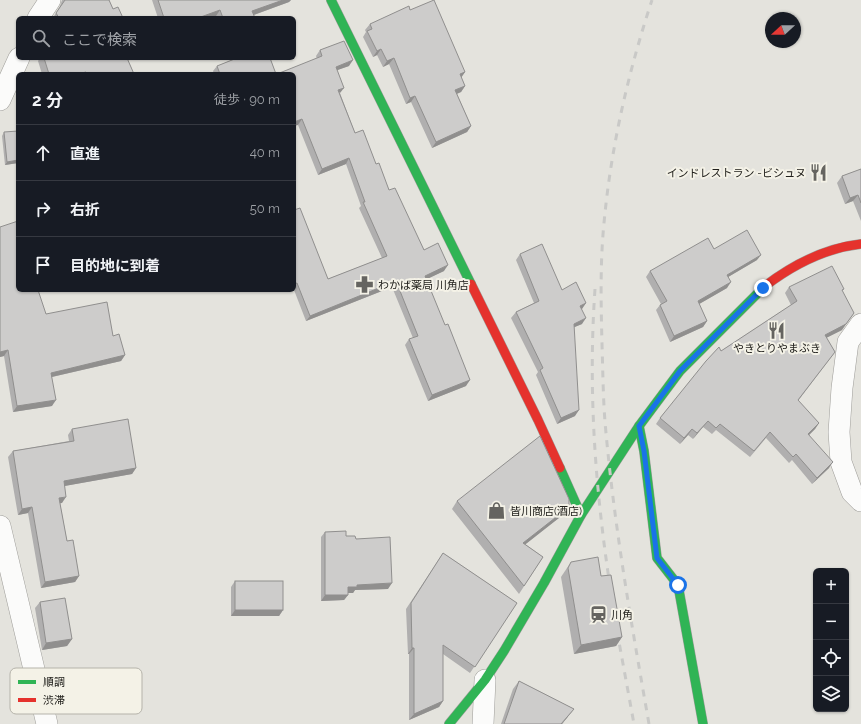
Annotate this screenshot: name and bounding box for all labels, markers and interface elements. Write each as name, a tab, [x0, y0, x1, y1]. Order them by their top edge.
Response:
north arrow	[765, 12, 801, 48]
search box	[16, 16, 296, 60]
icon: search	[30, 27, 52, 49]
text: ここで検索	[62, 31, 137, 49]
text: 2 分	[32, 90, 63, 110]
text: 徒歩 · 90 m	[214, 92, 280, 107]
icon: ahead	[32, 142, 54, 164]
text: 直進	[70, 145, 100, 163]
text: 40 m	[250, 145, 280, 160]
restaurant icon: インドレストラン -ビシュヌ	[809, 163, 829, 183]
place label: インドレストラン -ビシュヌ	[667, 167, 806, 180]
icon: right	[32, 198, 54, 220]
text: 右折	[70, 201, 100, 219]
text: 50 m	[250, 201, 280, 216]
icon: arrive	[32, 254, 54, 276]
text: 目的地に到着	[70, 257, 160, 275]
pharmacy icon: わかば薬局 川角店	[355, 275, 375, 295]
place label: わかば薬局 川角店	[378, 279, 469, 292]
route end	[754, 279, 772, 297]
restaurant icon: やきとりやまぶき	[767, 320, 787, 340]
place label: やきとりやまぶき	[733, 342, 821, 355]
shop icon: 皆川商店(酒店)	[487, 501, 507, 521]
place label: 皆川商店(酒店)	[510, 505, 582, 518]
map controls	[813, 568, 849, 712]
button: +	[813, 568, 849, 604]
route start	[669, 576, 687, 594]
button: −	[813, 604, 849, 640]
station icon: 川角	[588, 605, 608, 625]
place label: 川角	[611, 609, 633, 622]
button: locate	[813, 640, 849, 676]
legend	[10, 668, 142, 714]
text: 順調	[43, 676, 65, 689]
button: layers	[813, 676, 849, 712]
text: 渋滞	[43, 694, 65, 707]

